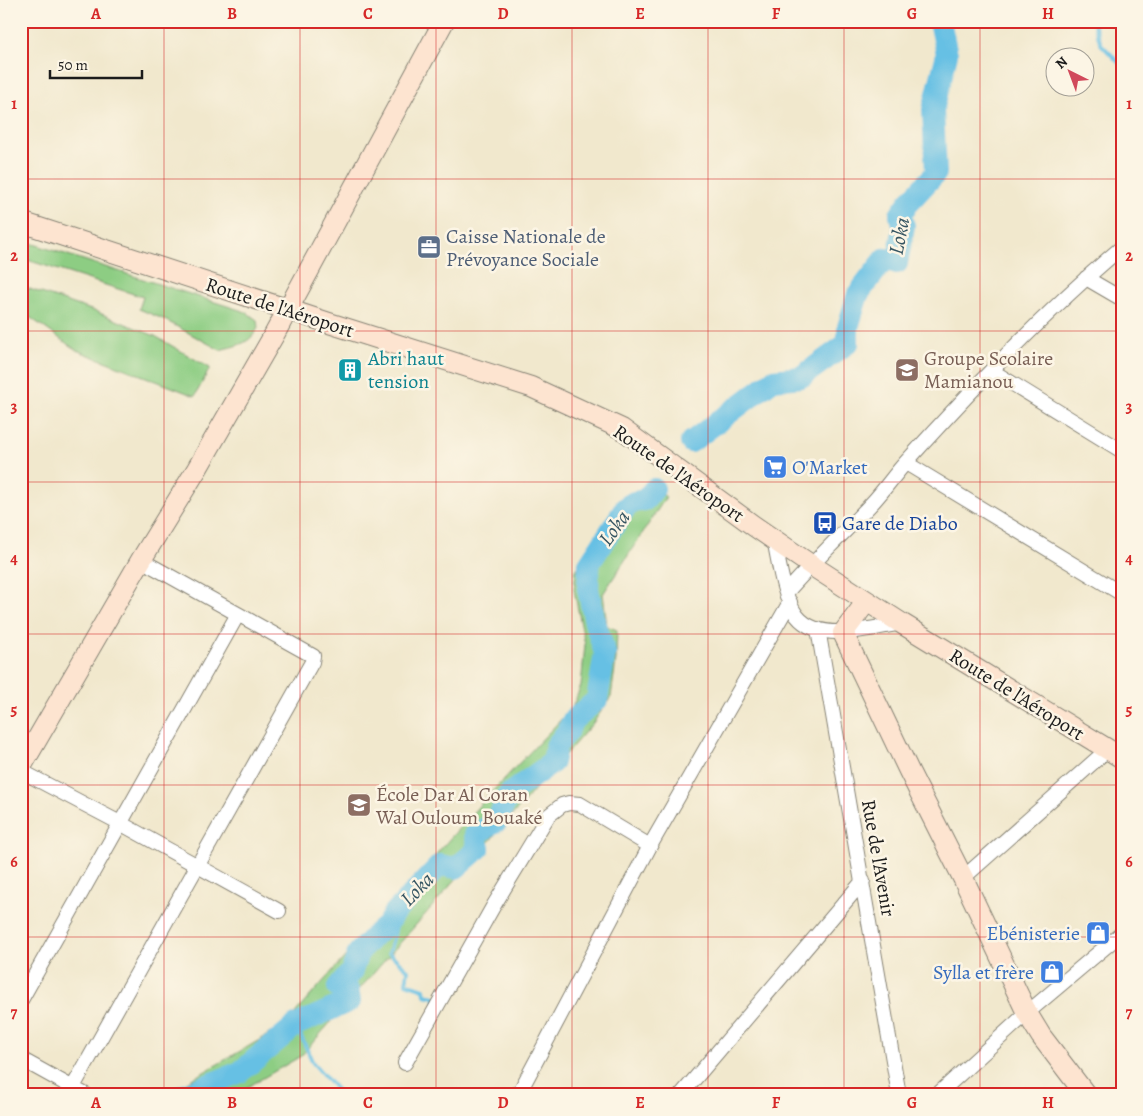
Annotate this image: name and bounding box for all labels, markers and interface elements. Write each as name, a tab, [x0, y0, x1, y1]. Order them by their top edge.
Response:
text: A	[90, 3, 102, 25]
text: B	[227, 3, 237, 25]
text: C	[363, 3, 373, 25]
text: D	[497, 3, 509, 25]
text: E	[635, 3, 645, 25]
text: F	[772, 3, 781, 25]
text: G	[907, 3, 917, 25]
text: H	[1042, 3, 1054, 25]
scale bar	[50, 48, 142, 80]
north arrow	[1046, 48, 1096, 98]
text: N	[1051, 52, 1072, 73]
text: 50 m	[58, 55, 88, 75]
text: 1	[11, 93, 17, 115]
text: 1	[1126, 93, 1132, 115]
water label: Loka	[882, 215, 916, 257]
place label: Caisse Nationale de Prévoyance Sociale	[446, 223, 606, 273]
office icon: Caisse Nationale de Prévoyance Sociale	[416, 234, 442, 260]
text: 2	[10, 245, 18, 267]
text: 2	[1125, 245, 1133, 267]
street label: Route de l'Aéroport	[202, 271, 358, 344]
place label: Abri haut tension	[367, 345, 445, 395]
place label: Groupe Scolaire Mamianou	[924, 345, 1053, 395]
building icon: Abri haut tension	[337, 357, 363, 383]
school or university icon: Groupe Scolaire Mamianou	[894, 357, 920, 383]
text: 3	[11, 396, 18, 418]
text: 3	[1126, 396, 1133, 418]
street label: Route de l'Aéroport	[608, 418, 750, 529]
supermarket icon: O'Market	[762, 454, 788, 480]
place label: O'Market	[792, 454, 868, 481]
water label: Loka	[592, 504, 636, 551]
bus stop icon: Gare de Diabo	[812, 510, 838, 536]
place label: Gare de Diabo	[842, 510, 958, 537]
text: 4	[10, 548, 18, 570]
text: 4	[1125, 548, 1133, 570]
street label: Route de l'Aéroport	[944, 642, 1090, 747]
text: 5	[11, 699, 18, 721]
text: 5	[1126, 699, 1133, 721]
place label: École Dar Al Coran Wal Ouloum Bouaké	[375, 781, 542, 831]
school or university icon: École Dar Al Coran Wal Ouloum Bouaké	[346, 792, 372, 818]
street label: Rue de l'Avenir	[855, 797, 902, 919]
text: 6	[10, 851, 18, 873]
text: 6	[1125, 851, 1133, 873]
water label: Loka	[394, 866, 440, 912]
place label: Ebénisterie	[987, 920, 1080, 947]
shop icon: Ebénisterie	[1085, 920, 1111, 946]
place label: Sylla et frère	[933, 959, 1034, 986]
shop icon: Sylla et frère	[1039, 959, 1065, 985]
text: 7	[11, 1002, 18, 1024]
text: 7	[1126, 1002, 1133, 1024]
text: A	[90, 1092, 102, 1114]
text: B	[227, 1092, 237, 1114]
text: C	[363, 1092, 373, 1114]
text: D	[497, 1092, 509, 1114]
text: E	[635, 1092, 645, 1114]
text: F	[772, 1092, 781, 1114]
text: G	[907, 1092, 917, 1114]
text: H	[1042, 1092, 1054, 1114]

